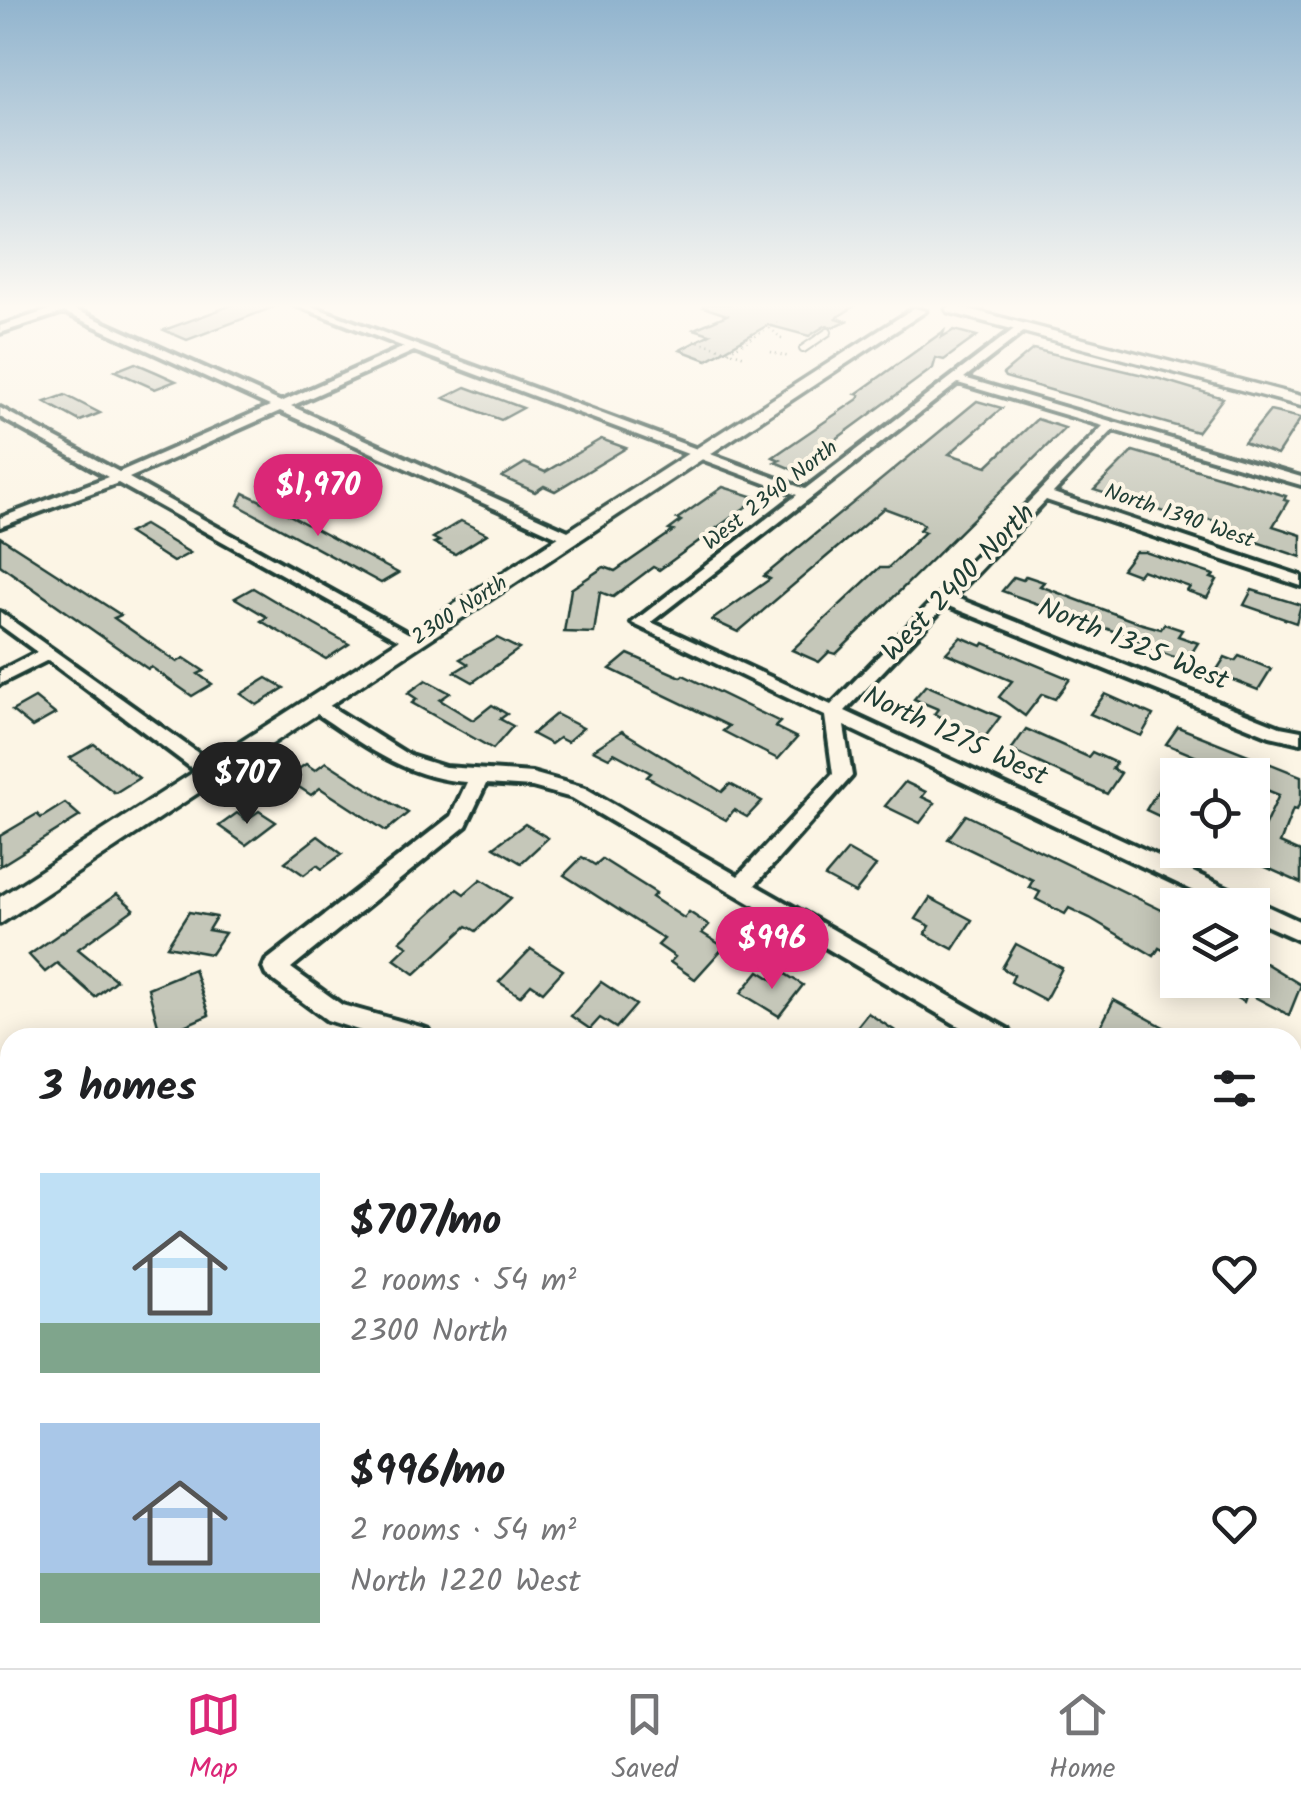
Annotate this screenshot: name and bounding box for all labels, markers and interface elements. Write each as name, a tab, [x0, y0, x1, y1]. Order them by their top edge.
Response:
street label: West 2340 North	[696, 432, 846, 560]
pin: $1,970	[237, 454, 399, 539]
text: $1,970	[276, 461, 360, 512]
street label: North 1390 West	[1099, 475, 1259, 559]
street label: West 2400 North	[871, 493, 1047, 673]
street label: 2300 North	[405, 567, 515, 655]
street label: North 1325 West	[1031, 586, 1236, 704]
street label: North 1275 West	[855, 674, 1056, 800]
pin: $707	[188, 742, 306, 827]
text: $707	[214, 749, 280, 800]
map controls	[1160, 758, 1270, 998]
button: locate	[1160, 758, 1270, 868]
button: layers	[1160, 888, 1270, 998]
pin: $996	[713, 907, 831, 992]
text: $996	[738, 914, 806, 965]
text: 3 homes	[40, 1055, 196, 1122]
icon: filters	[1207, 1061, 1262, 1116]
text: $707/mo	[350, 1189, 501, 1256]
icon: home	[120, 1213, 240, 1333]
icon: heart	[1207, 1246, 1262, 1301]
text: 2 rooms · 54 m²	[350, 1256, 576, 1307]
text: 2300 North	[350, 1307, 508, 1358]
text: $996/mo	[350, 1439, 506, 1506]
icon: home	[120, 1463, 240, 1583]
icon: heart	[1207, 1496, 1262, 1551]
text: 2 rooms · 54 m²	[350, 1506, 576, 1557]
text: North 1220 West	[350, 1557, 581, 1608]
tab: Map	[186, 1687, 241, 1792]
tab: Saved	[612, 1687, 678, 1792]
tab: Home	[1049, 1687, 1115, 1792]

